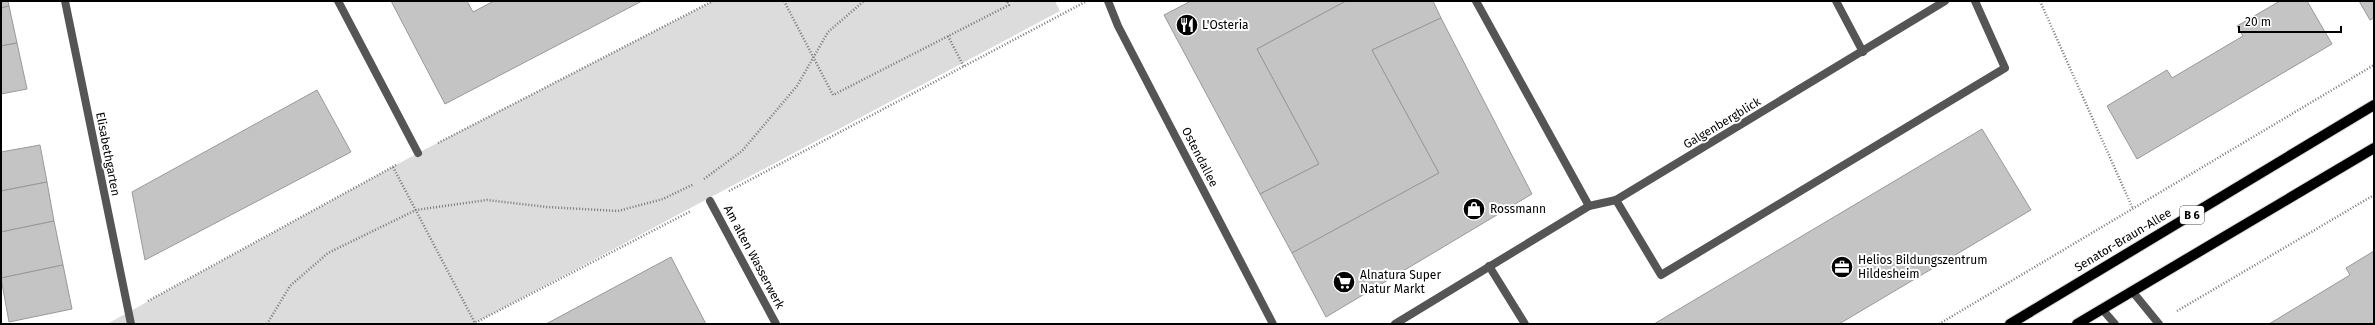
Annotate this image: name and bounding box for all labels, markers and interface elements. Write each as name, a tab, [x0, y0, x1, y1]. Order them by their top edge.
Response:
scale bar	[2239, 8, 2341, 34]
restaurant icon: L'Osteria	[1174, 12, 1200, 38]
text: 20 m	[2245, 15, 2271, 29]
place label: L'Osteria	[1202, 18, 1249, 32]
street label: Galgenbergblick	[1681, 94, 1764, 152]
street label: Elisabethgarten	[93, 111, 123, 197]
street label: Ostendallee	[1179, 125, 1221, 189]
shop icon: Rossmann	[1461, 196, 1487, 222]
place label: Rossmann	[1490, 202, 1546, 216]
street label: Am alten Wasserwerk	[721, 203, 788, 312]
street label: Senator-Braun-Allee	[2072, 206, 2174, 274]
road number: B 6	[2180, 206, 2204, 224]
place label: Helios Bildungszentrum Hildesheim	[1858, 253, 1987, 281]
office icon: Helios Bildungszentrum Hildesheim	[1829, 254, 1855, 280]
place label: Alnatura Super Natur Markt	[1360, 268, 1441, 296]
supermarket icon: Alnatura Super Natur Markt	[1331, 269, 1357, 295]

